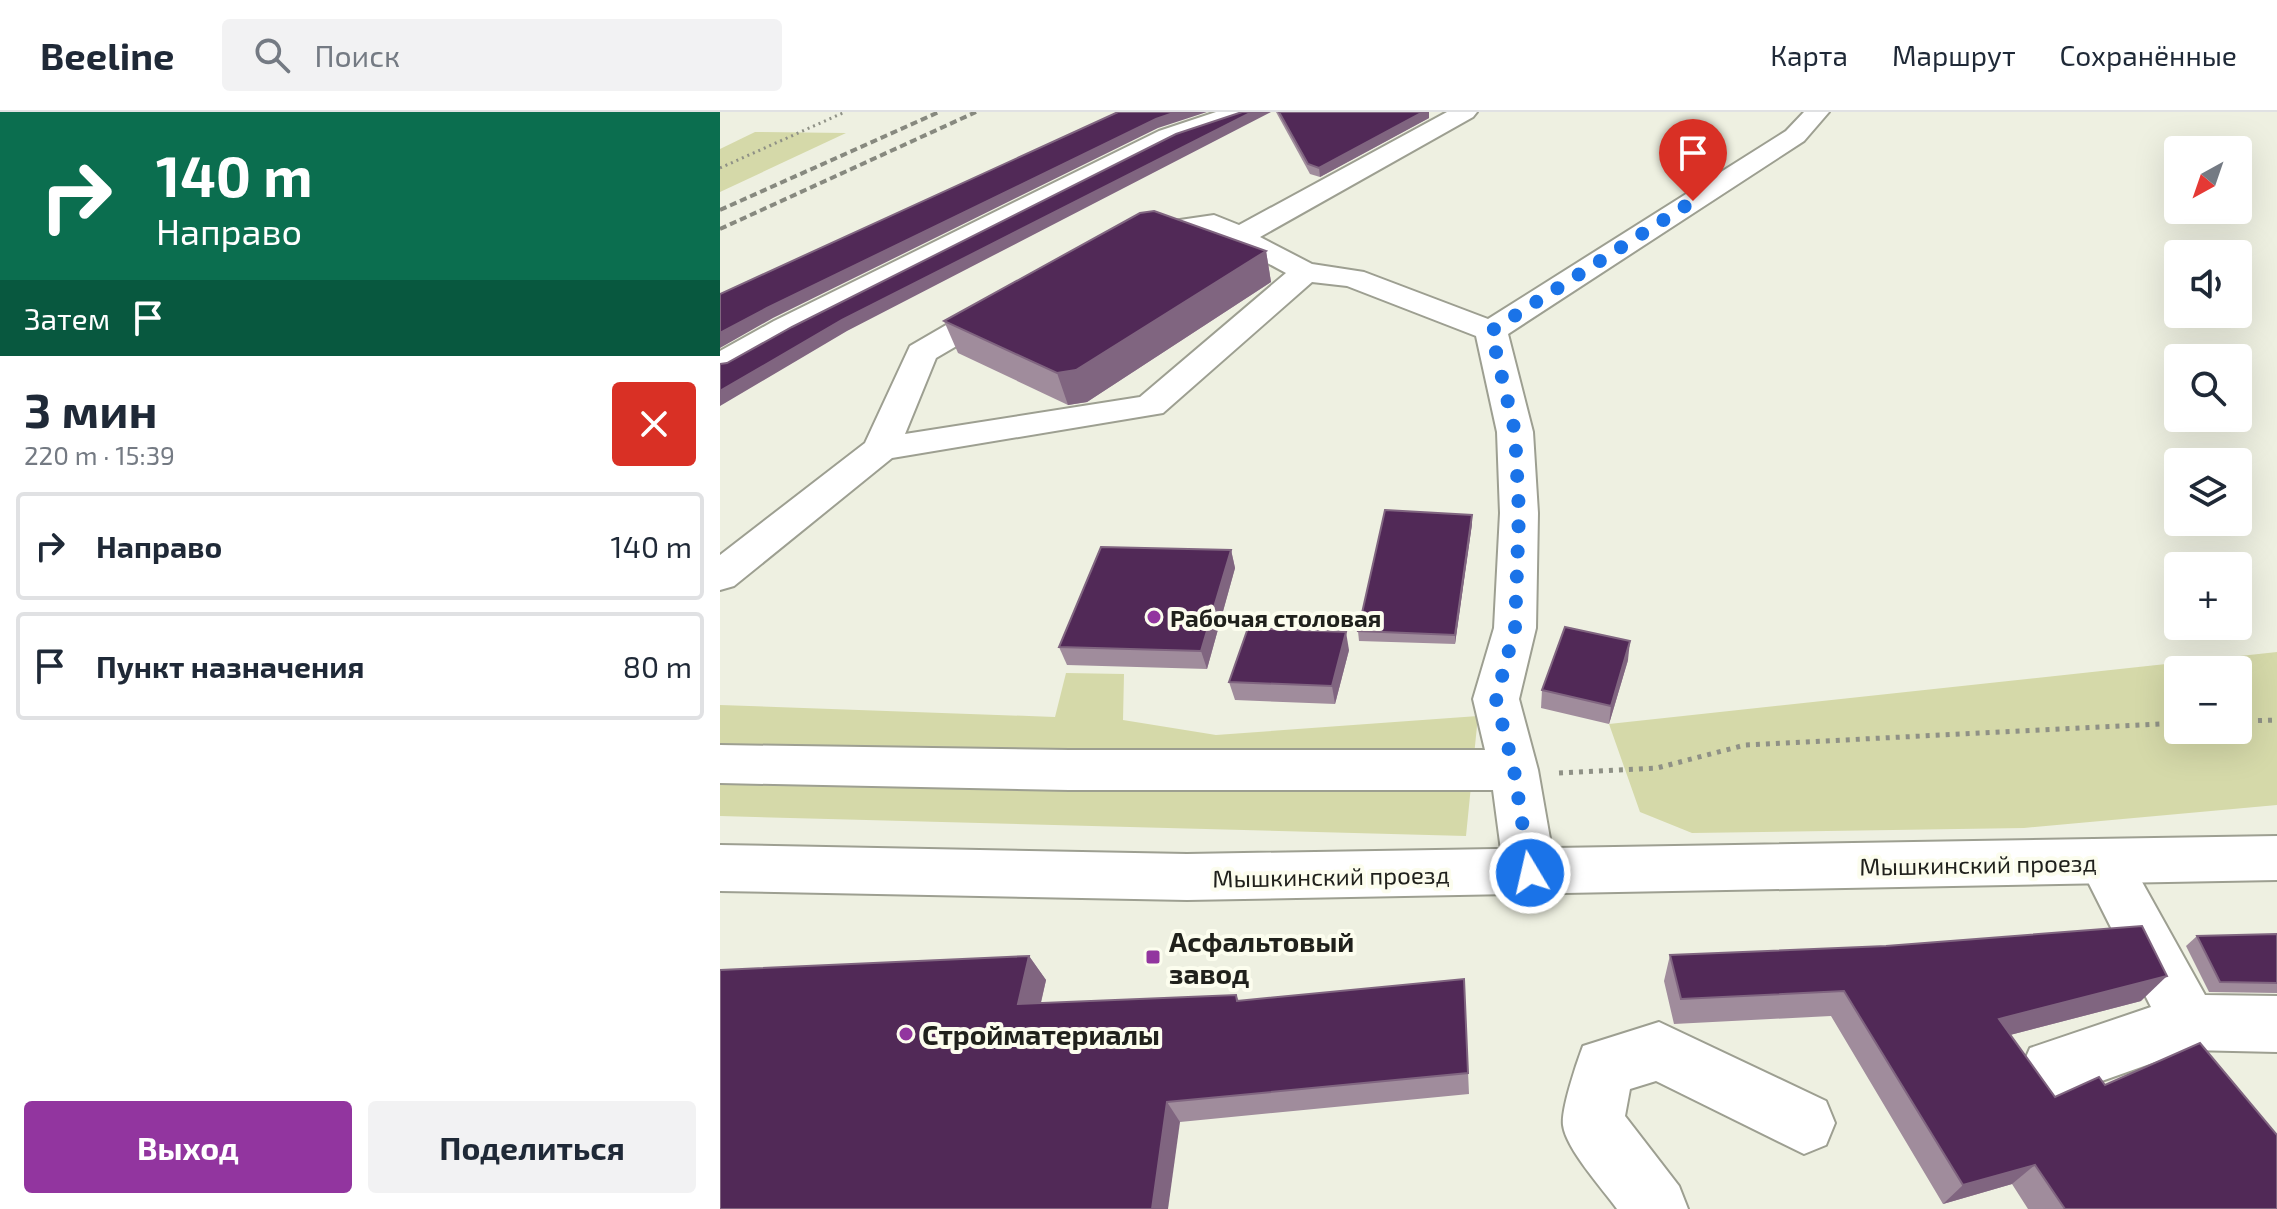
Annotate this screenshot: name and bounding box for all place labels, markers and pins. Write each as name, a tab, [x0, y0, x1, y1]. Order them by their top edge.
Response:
pin	[1659, 119, 1727, 201]
place label: Рабочая столовая	[1170, 603, 1381, 632]
marker: Рабочая столовая	[1145, 608, 1163, 626]
place label: Асфальтовый завод	[1169, 924, 1354, 990]
marker: Асфальтовый завод	[1144, 948, 1162, 966]
place label: Стройматериалы	[922, 1017, 1160, 1051]
marker: Стройматериалы	[897, 1025, 915, 1043]

